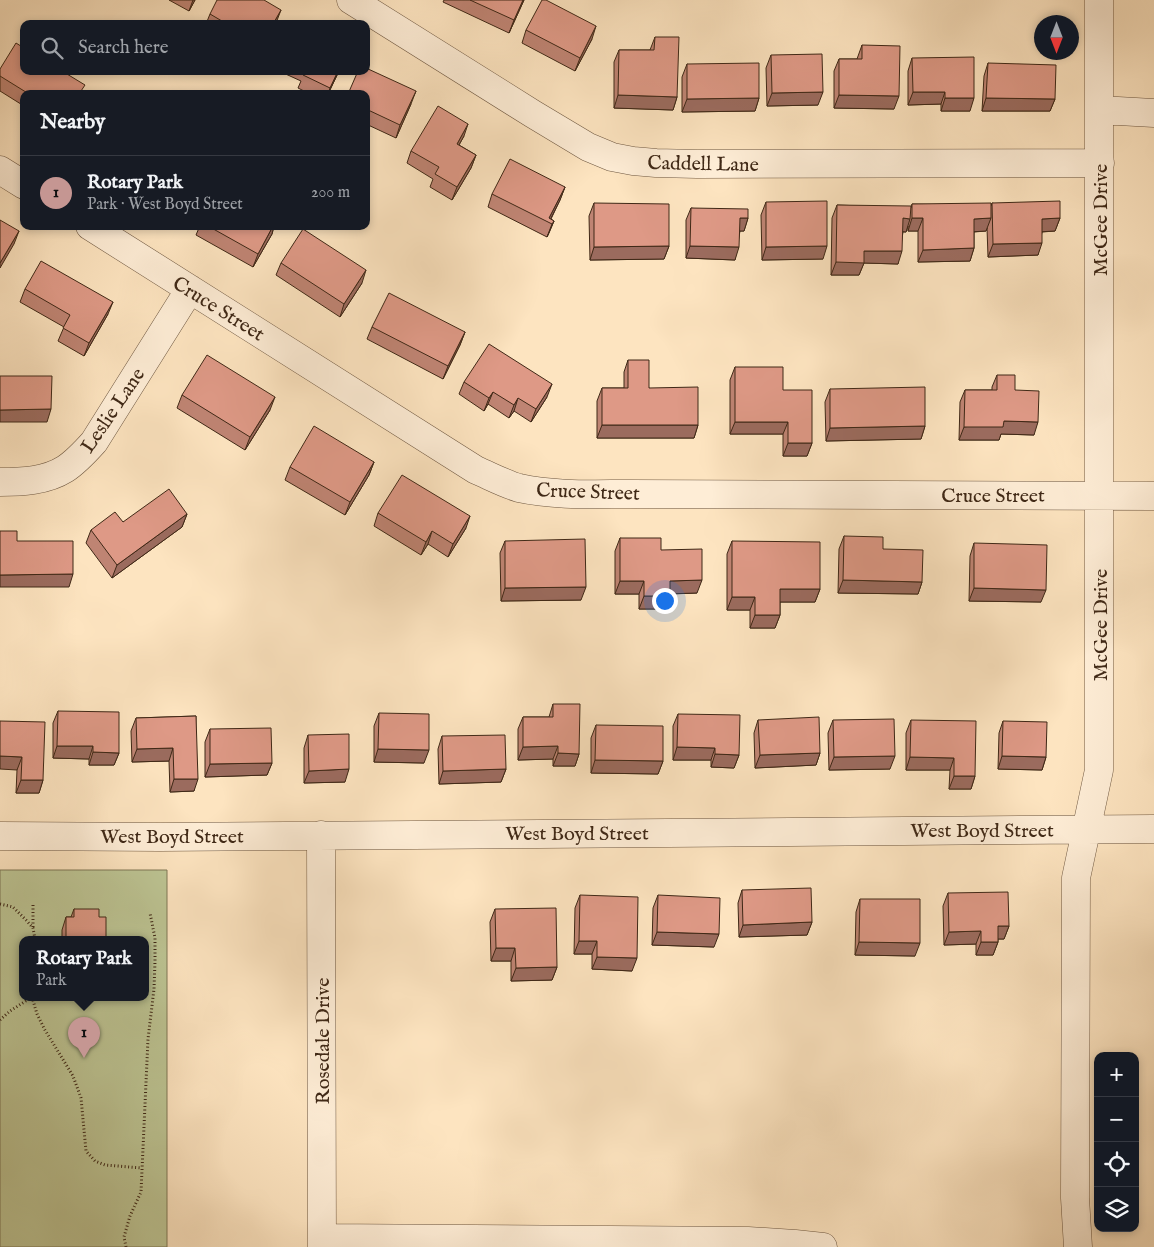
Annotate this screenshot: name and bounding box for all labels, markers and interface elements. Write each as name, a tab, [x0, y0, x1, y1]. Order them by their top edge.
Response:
north arrow	[1034, 15, 1079, 60]
search box	[20, 20, 370, 75]
icon: search	[38, 34, 66, 62]
text: Search here	[78, 36, 169, 60]
text: Nearby	[40, 109, 105, 136]
street label: Caddell Lane	[647, 151, 759, 178]
street label: McGee Drive	[1089, 164, 1114, 276]
text: Rotary Park	[87, 171, 183, 195]
text: 1	[53, 183, 59, 203]
text: 200 m	[311, 183, 350, 203]
text: Park · West Boyd Street	[87, 195, 243, 215]
street label: Cruce Street	[168, 271, 269, 347]
street label: Leslie Lane	[76, 363, 151, 458]
street label: Cruce Street	[536, 478, 640, 507]
street label: Cruce Street	[941, 484, 1045, 509]
street label: McGee Drive	[1089, 569, 1114, 681]
your location	[652, 588, 678, 614]
street label: West Boyd Street	[910, 819, 1054, 844]
street label: West Boyd Street	[505, 822, 649, 847]
street label: West Boyd Street	[100, 825, 244, 850]
popup	[19, 936, 149, 1001]
text: Rotary Park	[36, 947, 132, 971]
text: Park	[36, 971, 66, 991]
street label: Rosedale Drive	[311, 978, 336, 1104]
pin: 1	[68, 1017, 100, 1058]
map controls	[1094, 1052, 1139, 1232]
button: +	[1094, 1052, 1139, 1097]
button: −	[1094, 1097, 1139, 1142]
button: locate	[1094, 1142, 1139, 1187]
button: layers	[1094, 1187, 1139, 1232]

